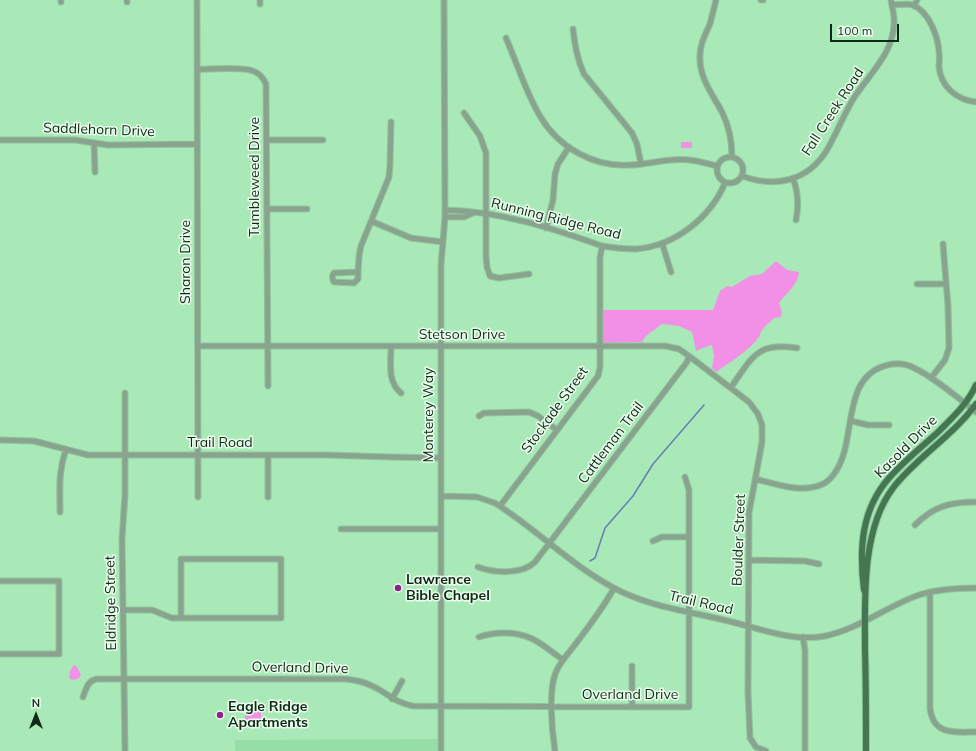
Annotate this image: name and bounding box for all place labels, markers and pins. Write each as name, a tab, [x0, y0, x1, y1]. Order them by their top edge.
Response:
place label: Lawrence Bible Chapel	[406, 572, 490, 604]
marker: Lawrence Bible Chapel	[393, 583, 403, 593]
place label: Eagle Ridge Apartments	[228, 699, 308, 732]
marker: Eagle Ridge Apartments	[215, 710, 225, 720]

